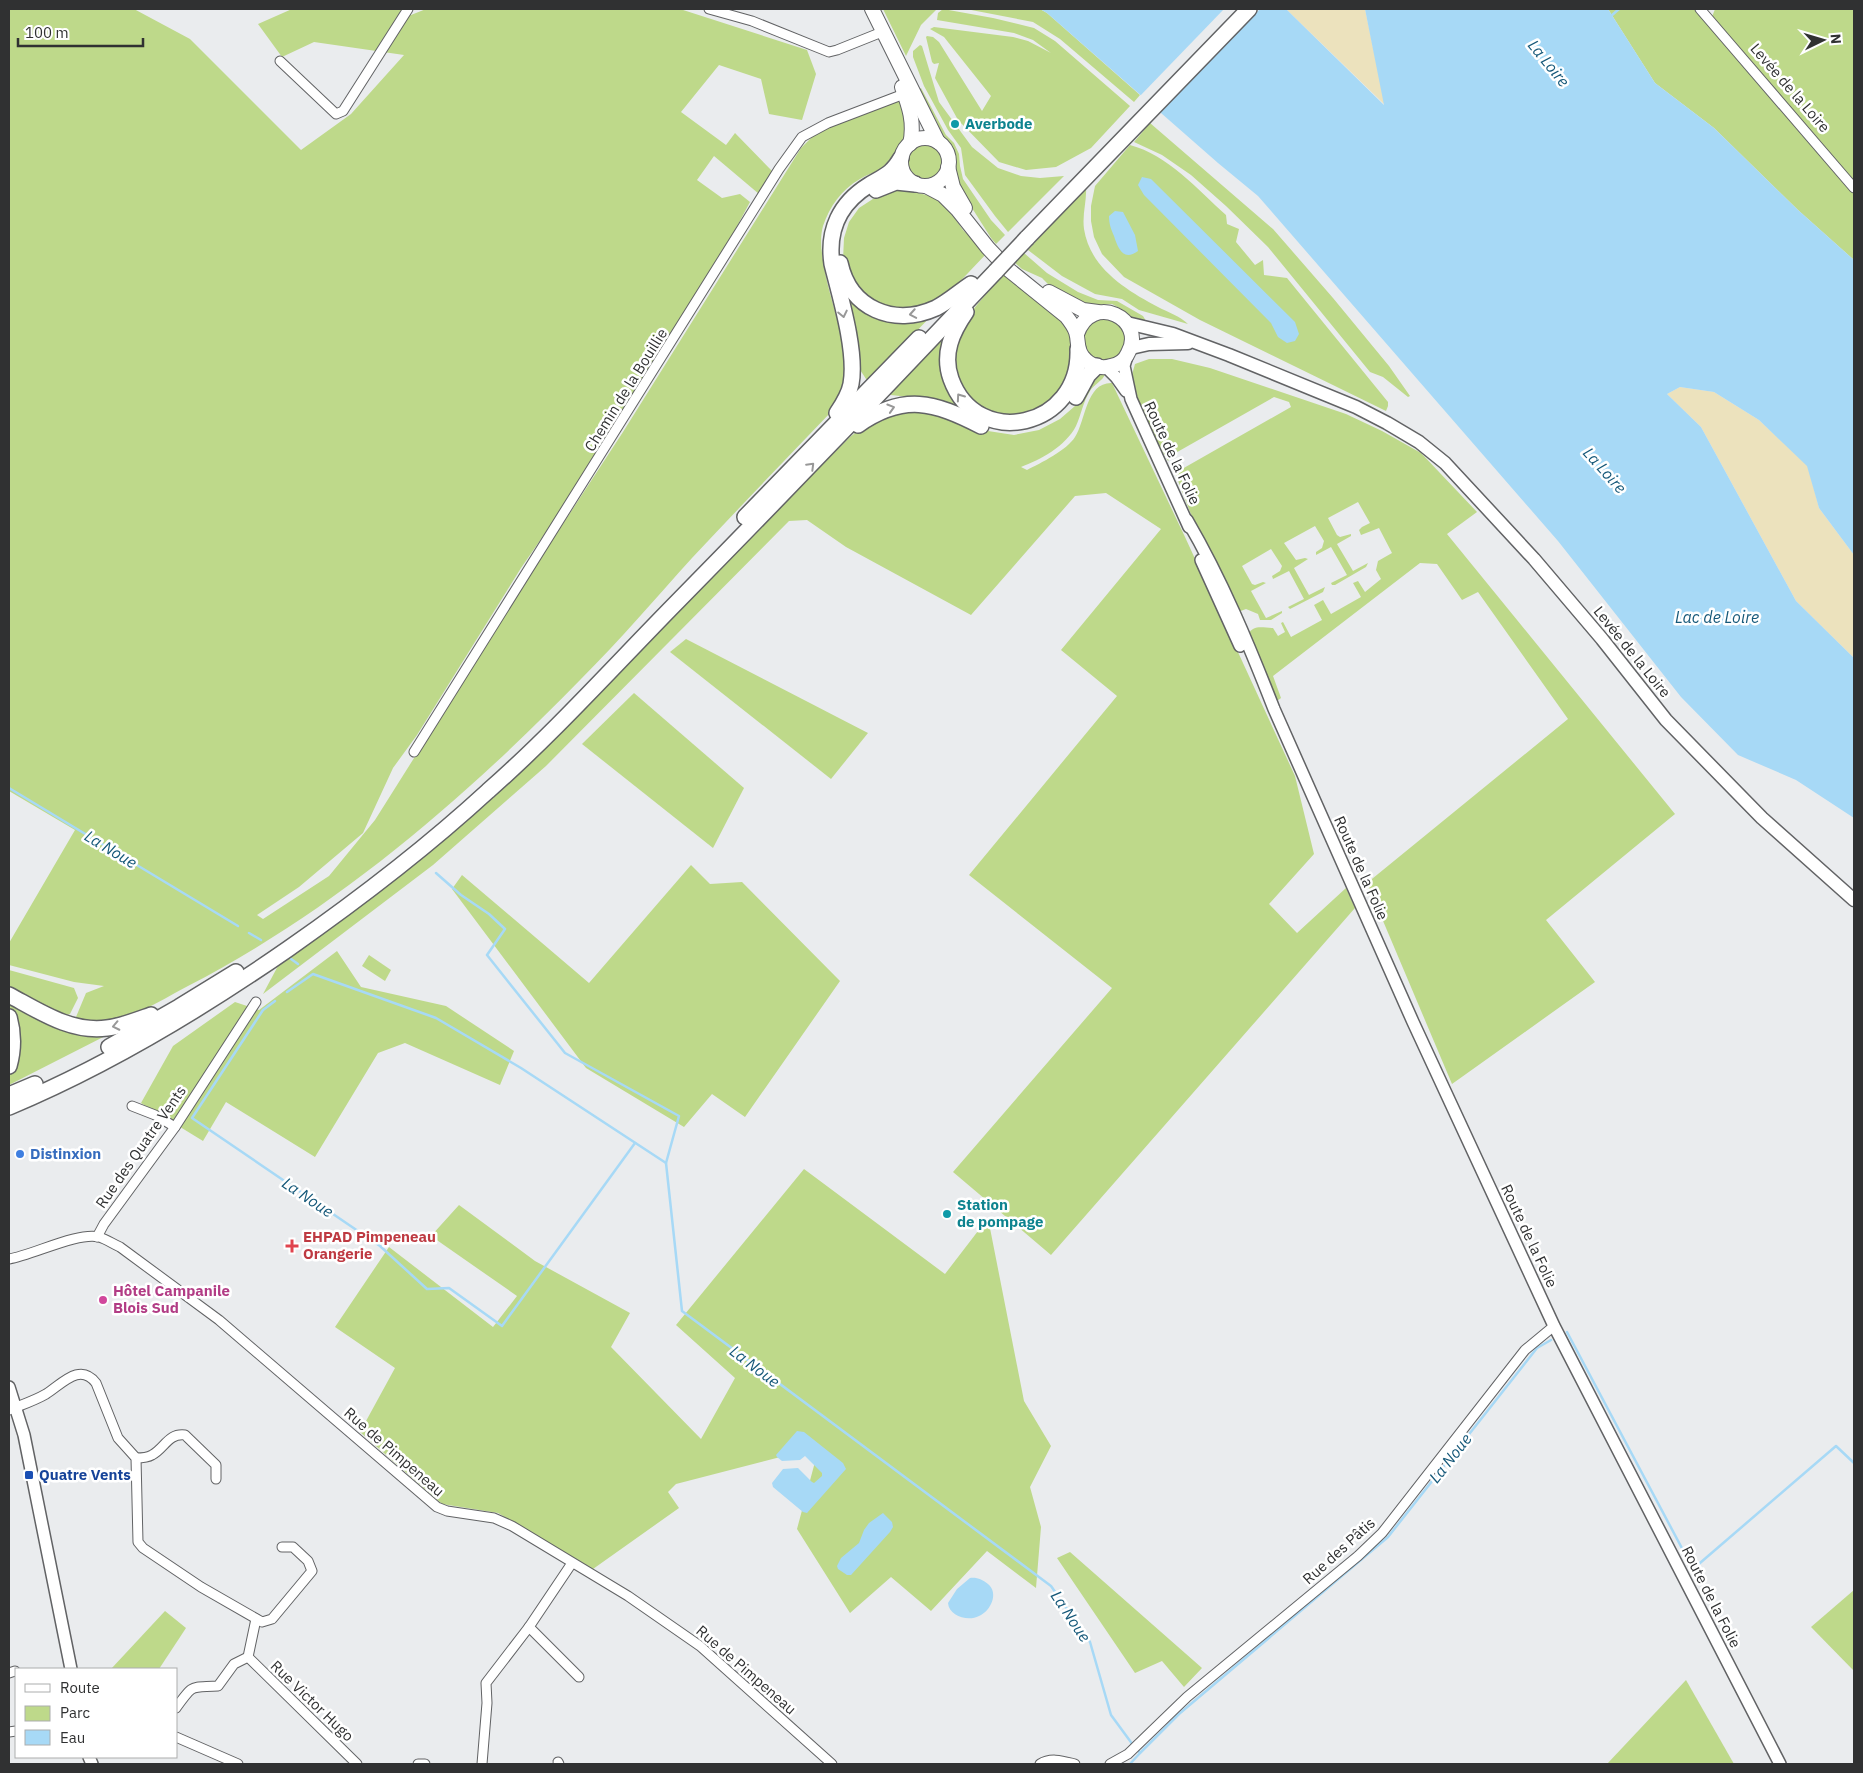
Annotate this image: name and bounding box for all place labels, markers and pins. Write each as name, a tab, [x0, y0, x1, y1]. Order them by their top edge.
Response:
place label: Averbode	[965, 114, 1032, 133]
marker: Averbode	[949, 118, 961, 130]
place label: Distinxion	[30, 1144, 101, 1163]
marker: Distinxion	[14, 1148, 26, 1160]
place label: Station de pompage	[957, 1195, 1043, 1231]
marker: Station de pompage	[941, 1208, 953, 1220]
place label: EHPAD Pimpeneau Orangerie	[303, 1227, 436, 1263]
marker: EHPAD Pimpeneau Orangerie	[285, 1239, 299, 1253]
place label: Hôtel Campanile Blois Sud	[113, 1281, 230, 1317]
marker: Hôtel Campanile Blois Sud	[97, 1294, 109, 1306]
place label: Quatre Vents	[39, 1465, 131, 1484]
marker: Quatre Vents	[23, 1469, 35, 1481]

